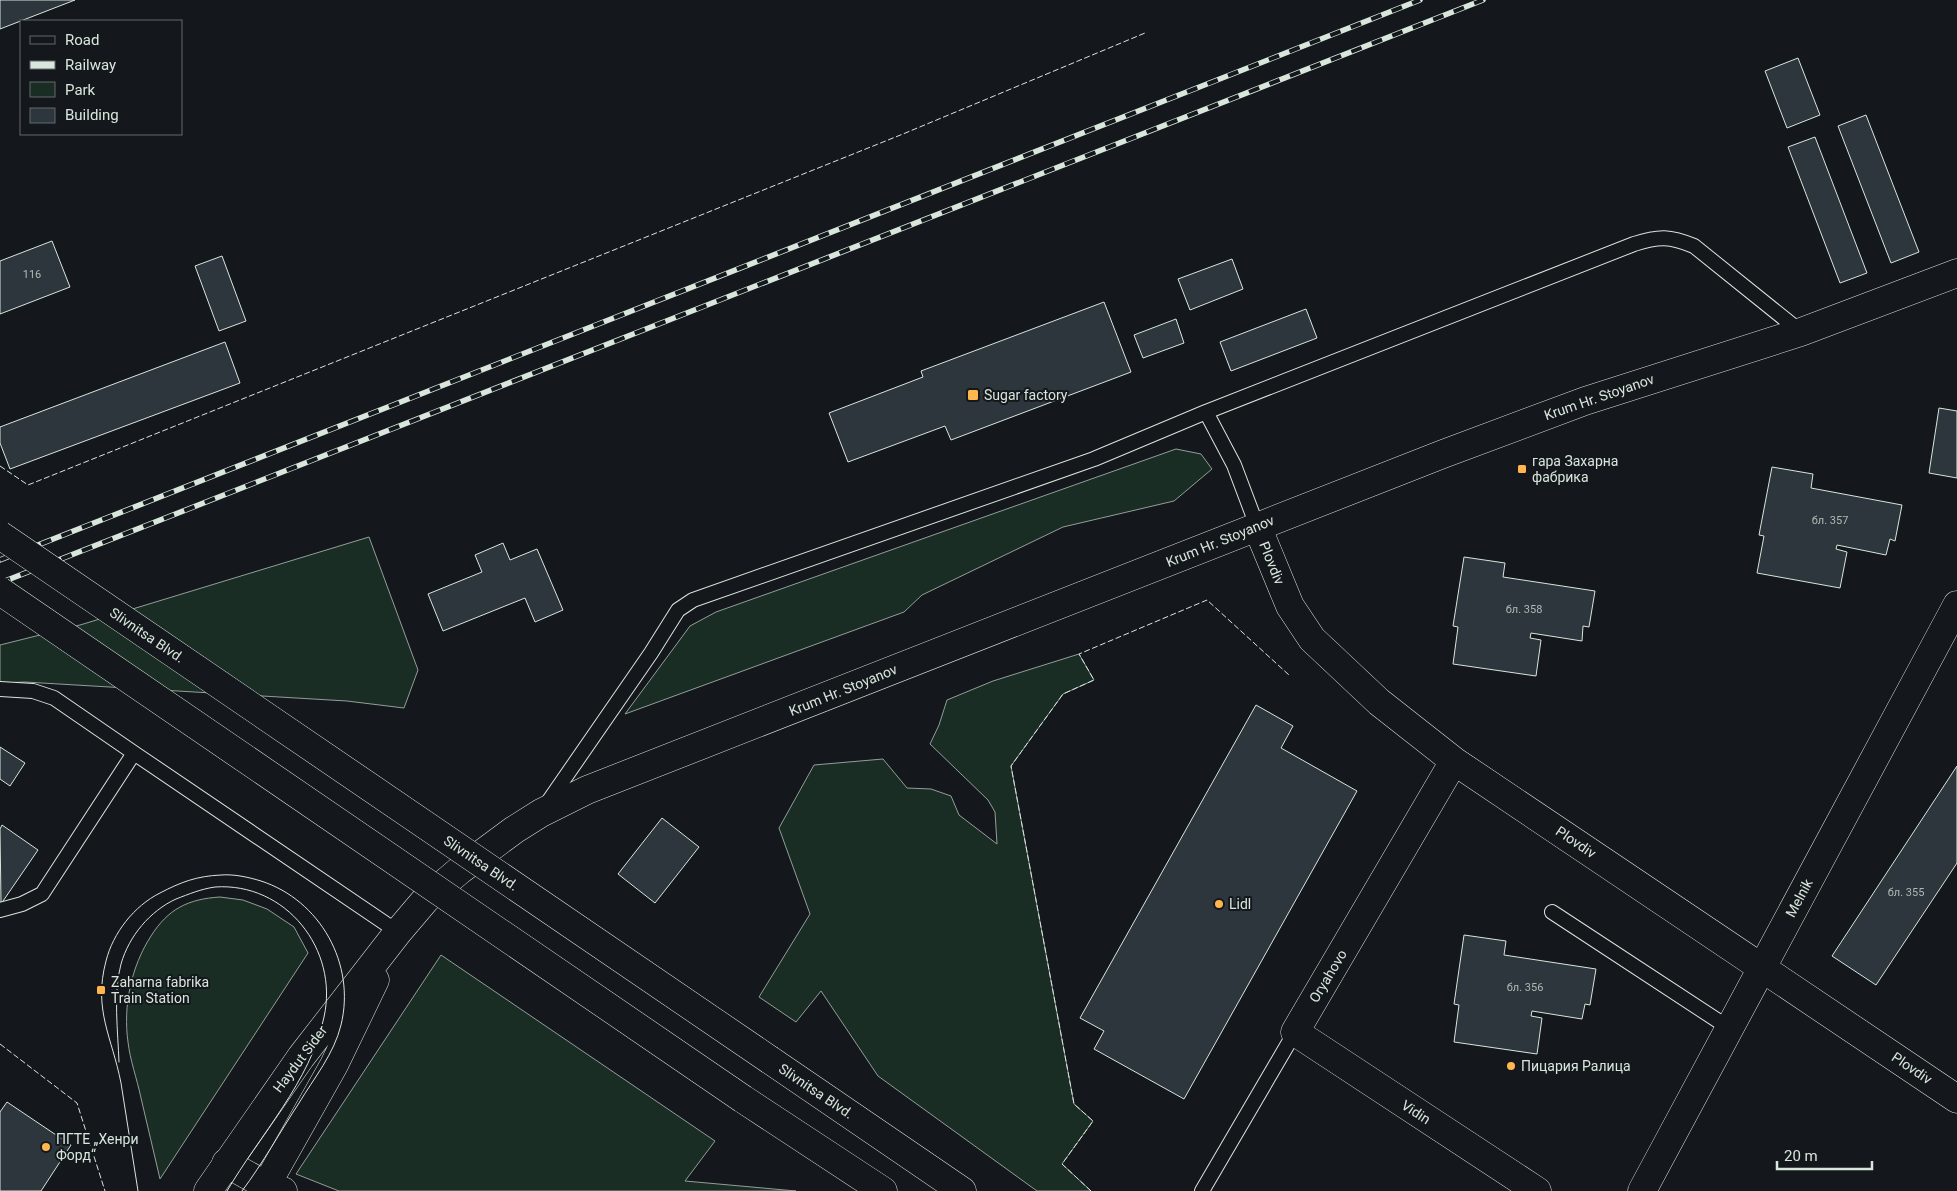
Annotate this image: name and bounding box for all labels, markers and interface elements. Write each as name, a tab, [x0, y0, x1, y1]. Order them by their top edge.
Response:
legend	[20, 20, 182, 135]
text: Road	[65, 31, 99, 49]
text: Railway	[65, 56, 116, 74]
text: Park	[65, 81, 96, 99]
text: Building	[65, 106, 119, 124]
house number: 116	[23, 268, 41, 281]
street label: Krum Hr. Stoyanov	[1542, 371, 1656, 423]
place label: Sugar factory	[984, 387, 1068, 403]
marker: Sugar factory	[966, 388, 980, 402]
place label: гара Захарна фабрика	[1532, 453, 1618, 485]
marker: гара Захарна фабрика	[1516, 463, 1528, 475]
street label: Krum Hr. Stoyanov	[1164, 512, 1277, 570]
house number: бл. 357	[1812, 514, 1848, 527]
street label: Plovdiv	[1256, 539, 1288, 587]
house number: бл. 358	[1506, 603, 1542, 616]
street label: Slivnitsa Blvd.	[107, 604, 187, 666]
street label: Krum Hr. Stoyanov	[787, 661, 900, 719]
street label: Plovdiv	[1553, 823, 1599, 861]
street label: Slivnitsa Blvd.	[441, 832, 521, 894]
street label: Melnik	[1782, 875, 1816, 920]
house number: бл. 355	[1888, 886, 1924, 899]
place label: Lidl	[1229, 896, 1251, 912]
marker: Lidl	[1213, 898, 1225, 910]
street label: Oryahovo	[1306, 947, 1350, 1005]
place label: Zaharna fabrika Train Station	[111, 974, 209, 1006]
house number: бл. 356	[1507, 981, 1543, 994]
marker: Zaharna fabrika Train Station	[95, 984, 107, 996]
street label: Haydut Sider	[270, 1022, 330, 1096]
street label: Plovdiv	[1889, 1049, 1935, 1087]
place label: Пицария Ралица	[1521, 1058, 1631, 1074]
street label: Slivnitsa Blvd.	[776, 1060, 856, 1122]
marker: Пицария Ралица	[1505, 1060, 1517, 1072]
street label: Vidin	[1398, 1097, 1434, 1127]
place label: ПГТЕ „Хенри Форд“	[56, 1131, 138, 1163]
scale bar	[1777, 1138, 1872, 1170]
marker: ПГТЕ „Хенри Форд“	[40, 1141, 52, 1153]
text: 20 m	[1784, 1147, 1818, 1165]

